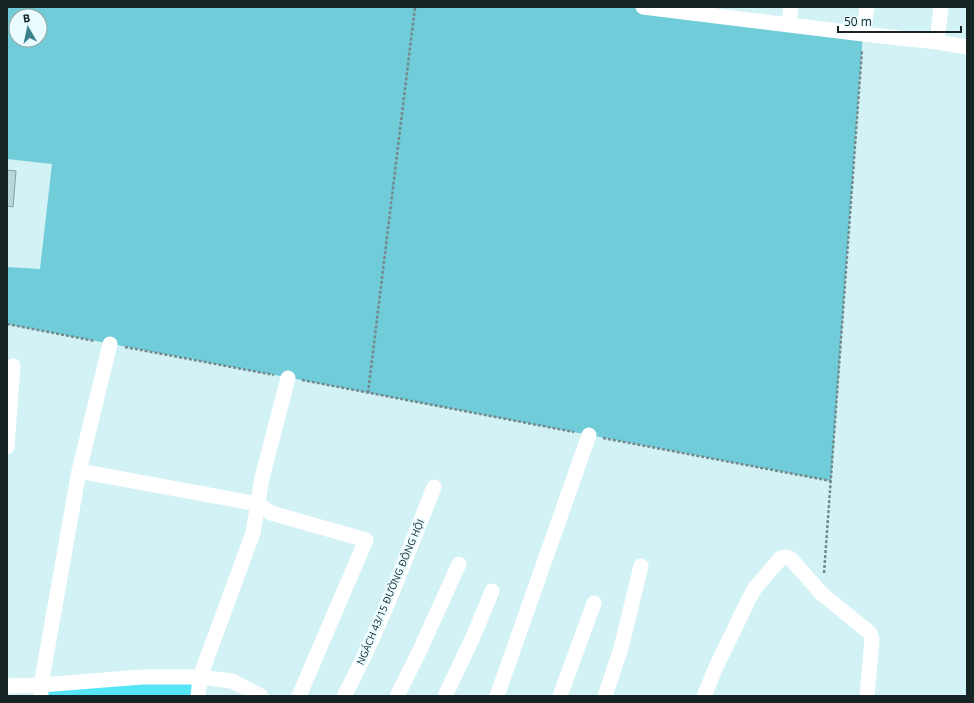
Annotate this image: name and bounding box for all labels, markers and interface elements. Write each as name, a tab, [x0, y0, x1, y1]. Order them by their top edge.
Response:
north arrow	[8, 8, 48, 48]
scale bar	[838, 8, 961, 34]
text: B	[22, 10, 31, 26]
text: 50 m	[844, 13, 872, 30]
street label: NGÁCH 43/15 ĐƯỜNG ĐÔNG HỘI	[353, 517, 427, 667]

